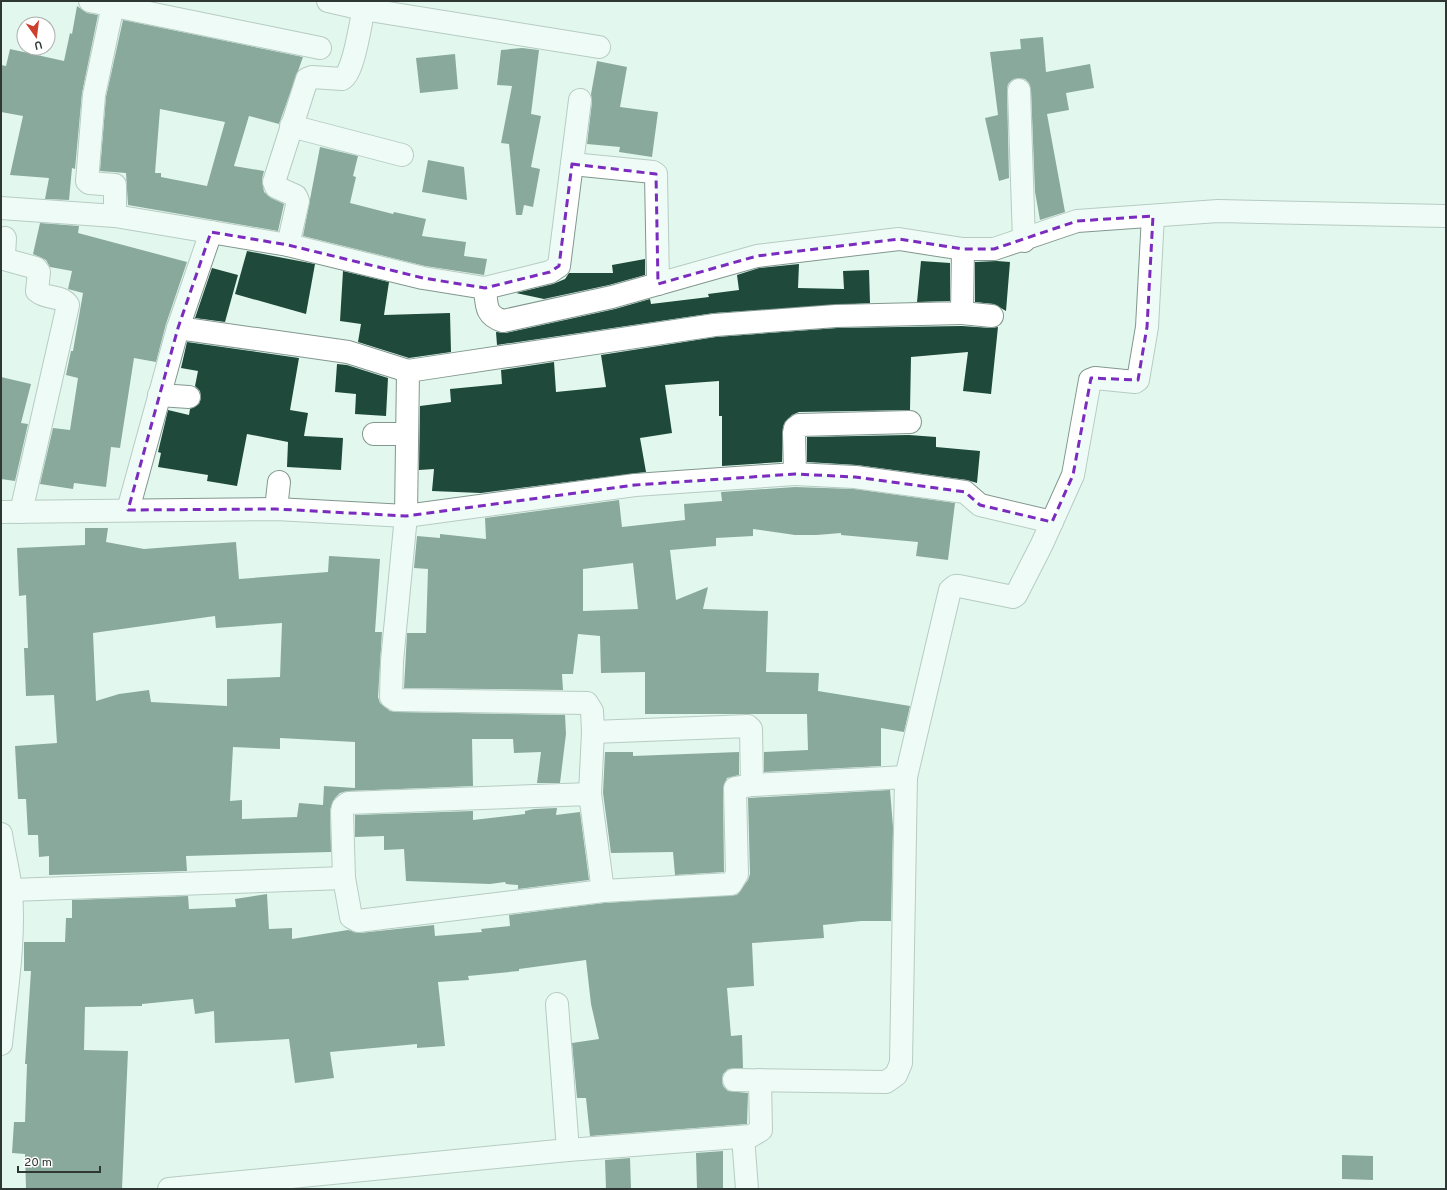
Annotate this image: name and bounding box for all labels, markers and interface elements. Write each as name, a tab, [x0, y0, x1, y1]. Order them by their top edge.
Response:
north arrow	[16, 16, 56, 56]
text: U	[33, 37, 44, 52]
scale bar	[18, 1148, 100, 1174]
text: 20 m	[24, 1155, 52, 1171]

